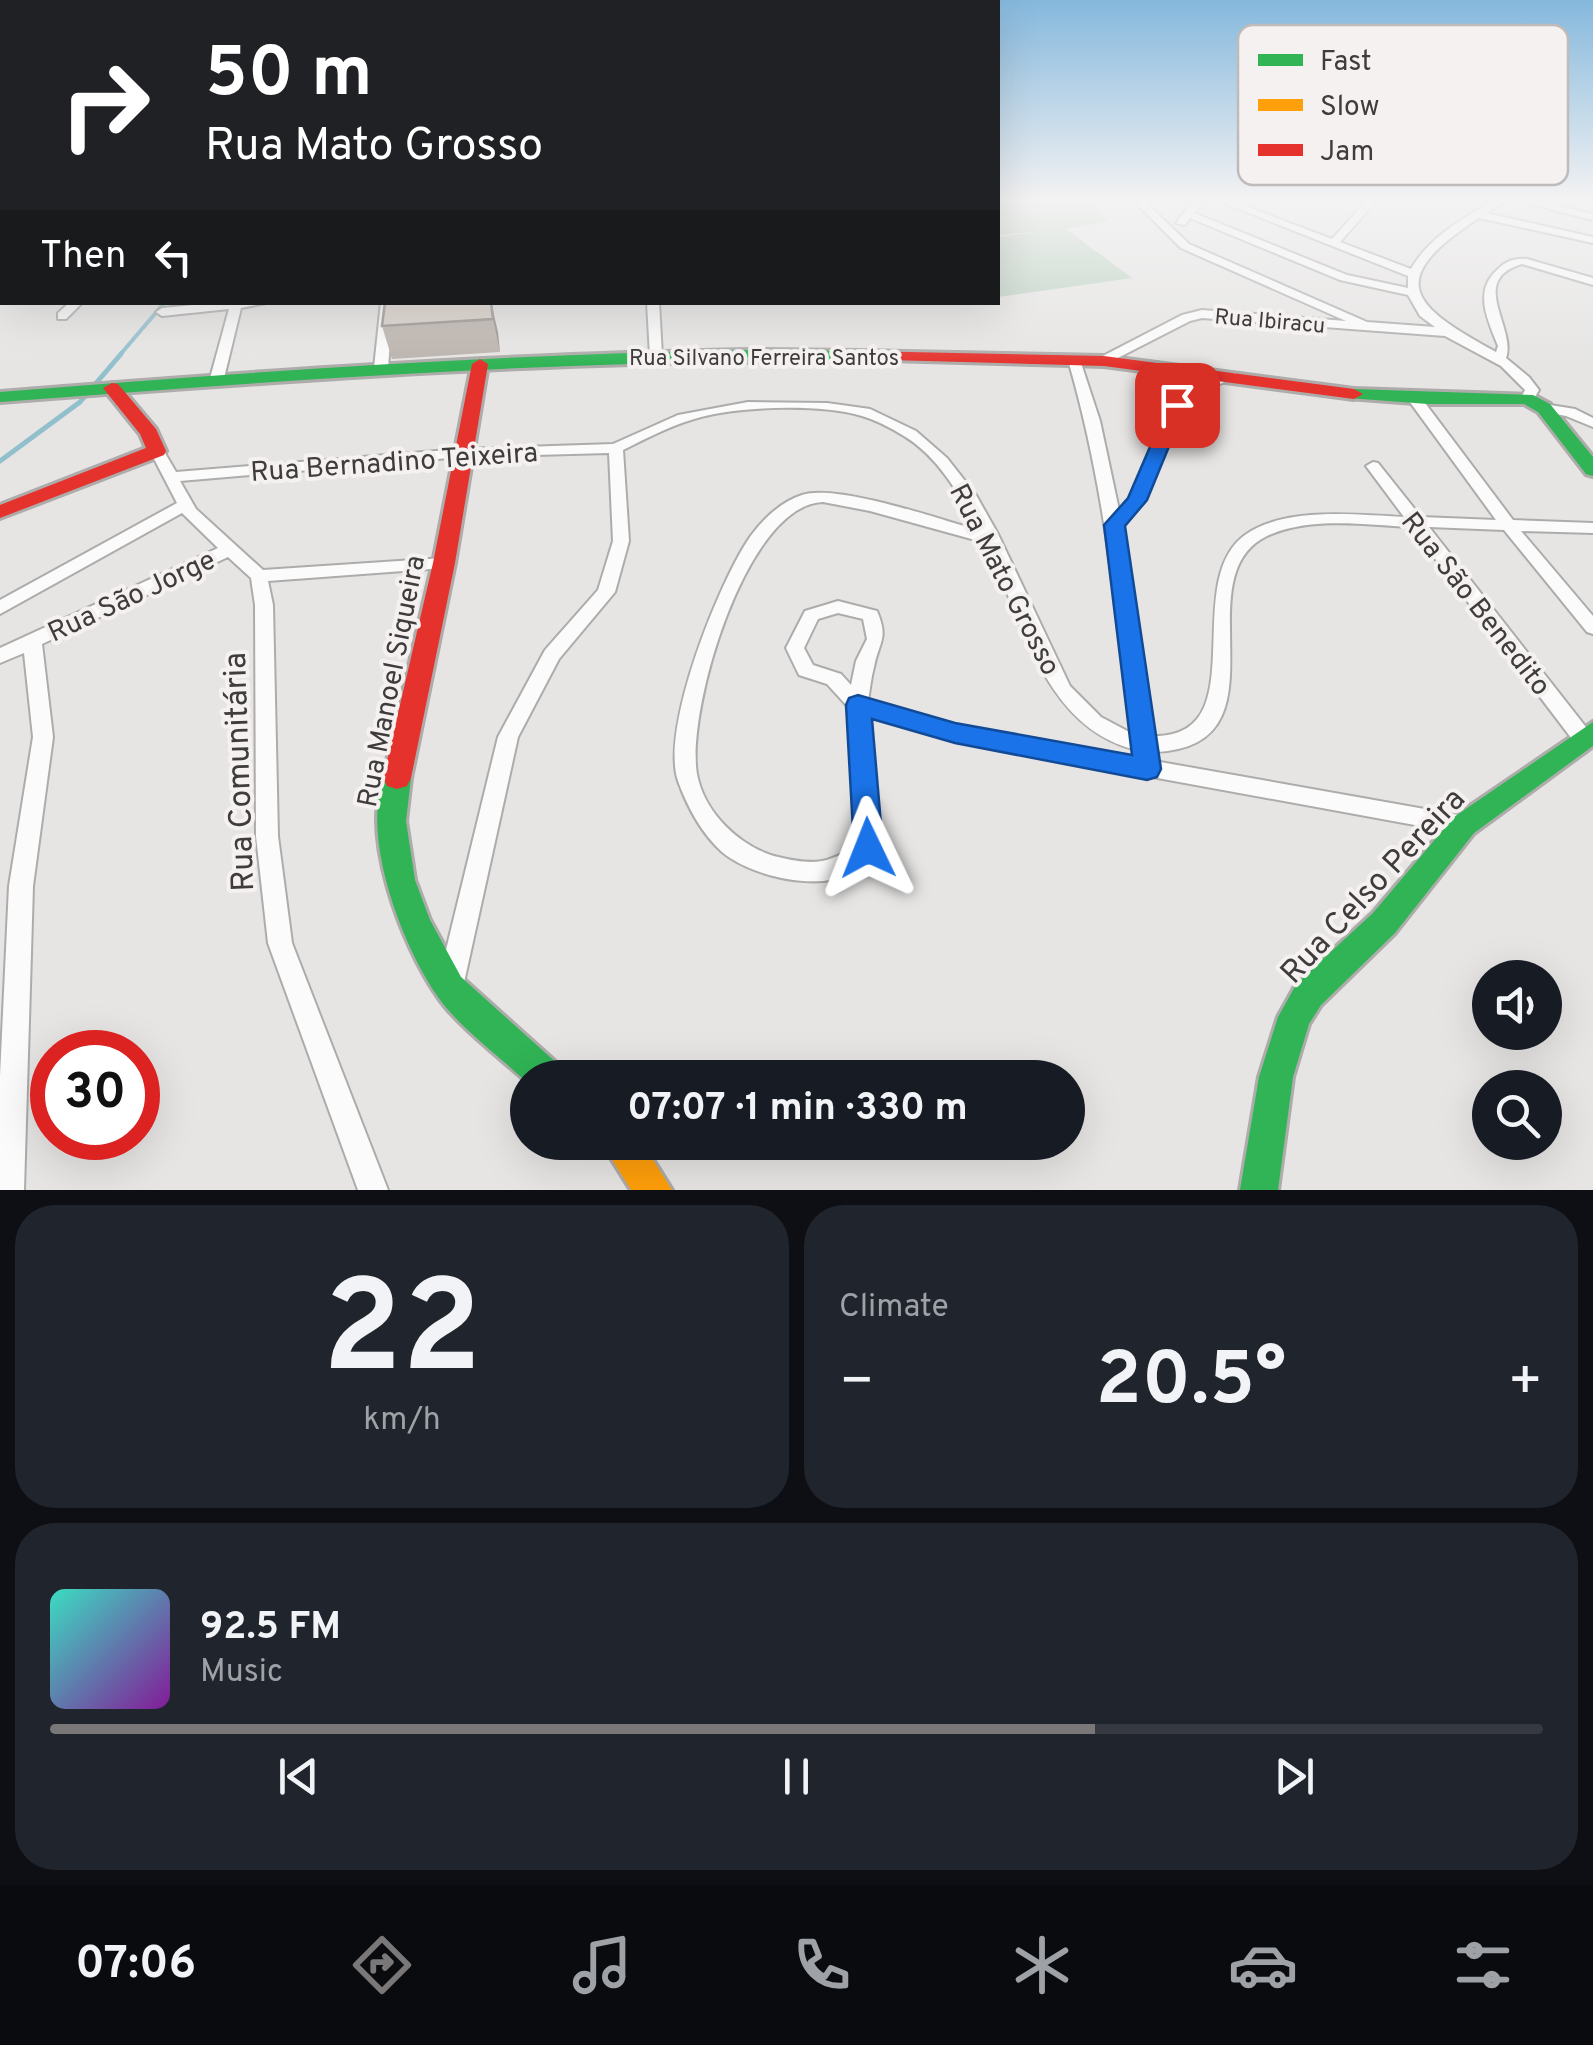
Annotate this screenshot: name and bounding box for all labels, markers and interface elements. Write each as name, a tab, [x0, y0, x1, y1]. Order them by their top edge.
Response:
legend	[1238, 25, 1568, 185]
text: 50 m	[205, 32, 372, 121]
icon: right	[40, 40, 170, 170]
text: Fast	[1320, 45, 1372, 81]
text: Slow	[1320, 90, 1379, 126]
text: Rua Mato Grosso	[205, 119, 543, 176]
text: Jam	[1320, 135, 1374, 171]
icon: left	[146, 230, 201, 285]
text: Then	[40, 233, 126, 282]
street label: Rua Ibiracu	[1213, 304, 1326, 341]
street label: Rua Silvano Ferreira Santos	[629, 346, 899, 373]
pin	[1135, 363, 1220, 448]
icon: arrive	[1150, 378, 1205, 433]
street label: Rua Bernadino Teixeira	[249, 436, 539, 492]
street label: Rua Mato Grosso	[940, 478, 1067, 682]
street label: Rua São Benedito	[1392, 506, 1558, 704]
street label: Rua São Jorge	[43, 543, 222, 652]
street label: Rua Manoel Siqueira	[351, 552, 435, 811]
street label: Rua Comunitária	[217, 651, 265, 892]
street label: Rua Celso Pereira	[1273, 781, 1475, 993]
position arrow	[816, 796, 920, 900]
map controls	[1472, 960, 1562, 1160]
button: sound	[1472, 960, 1562, 1050]
speed limit sign: 30	[30, 1030, 160, 1160]
button: search	[1472, 1070, 1562, 1160]
text: 07:07 · 1 min · 330 m	[627, 1085, 968, 1134]
text: 22	[323, 1253, 482, 1418]
text: Climate	[839, 1288, 949, 1328]
text: 20.5°	[1096, 1336, 1286, 1431]
text: −	[839, 1349, 874, 1419]
text: +	[1508, 1349, 1543, 1419]
text: km/h	[363, 1401, 441, 1441]
text: 92.5 FM	[200, 1604, 341, 1653]
text: Music	[200, 1653, 283, 1693]
icon: previous	[271, 1749, 326, 1804]
icon: pause	[769, 1749, 824, 1804]
icon: next	[1267, 1749, 1322, 1804]
icon: directions	[347, 1930, 417, 2000]
icon: music	[567, 1930, 637, 2000]
icon: phone	[787, 1930, 857, 2000]
icon: climate	[1007, 1930, 1077, 2000]
icon: car	[1228, 1930, 1298, 2000]
icon: filters	[1448, 1930, 1518, 2000]
text: 07:06	[75, 1937, 196, 1994]

